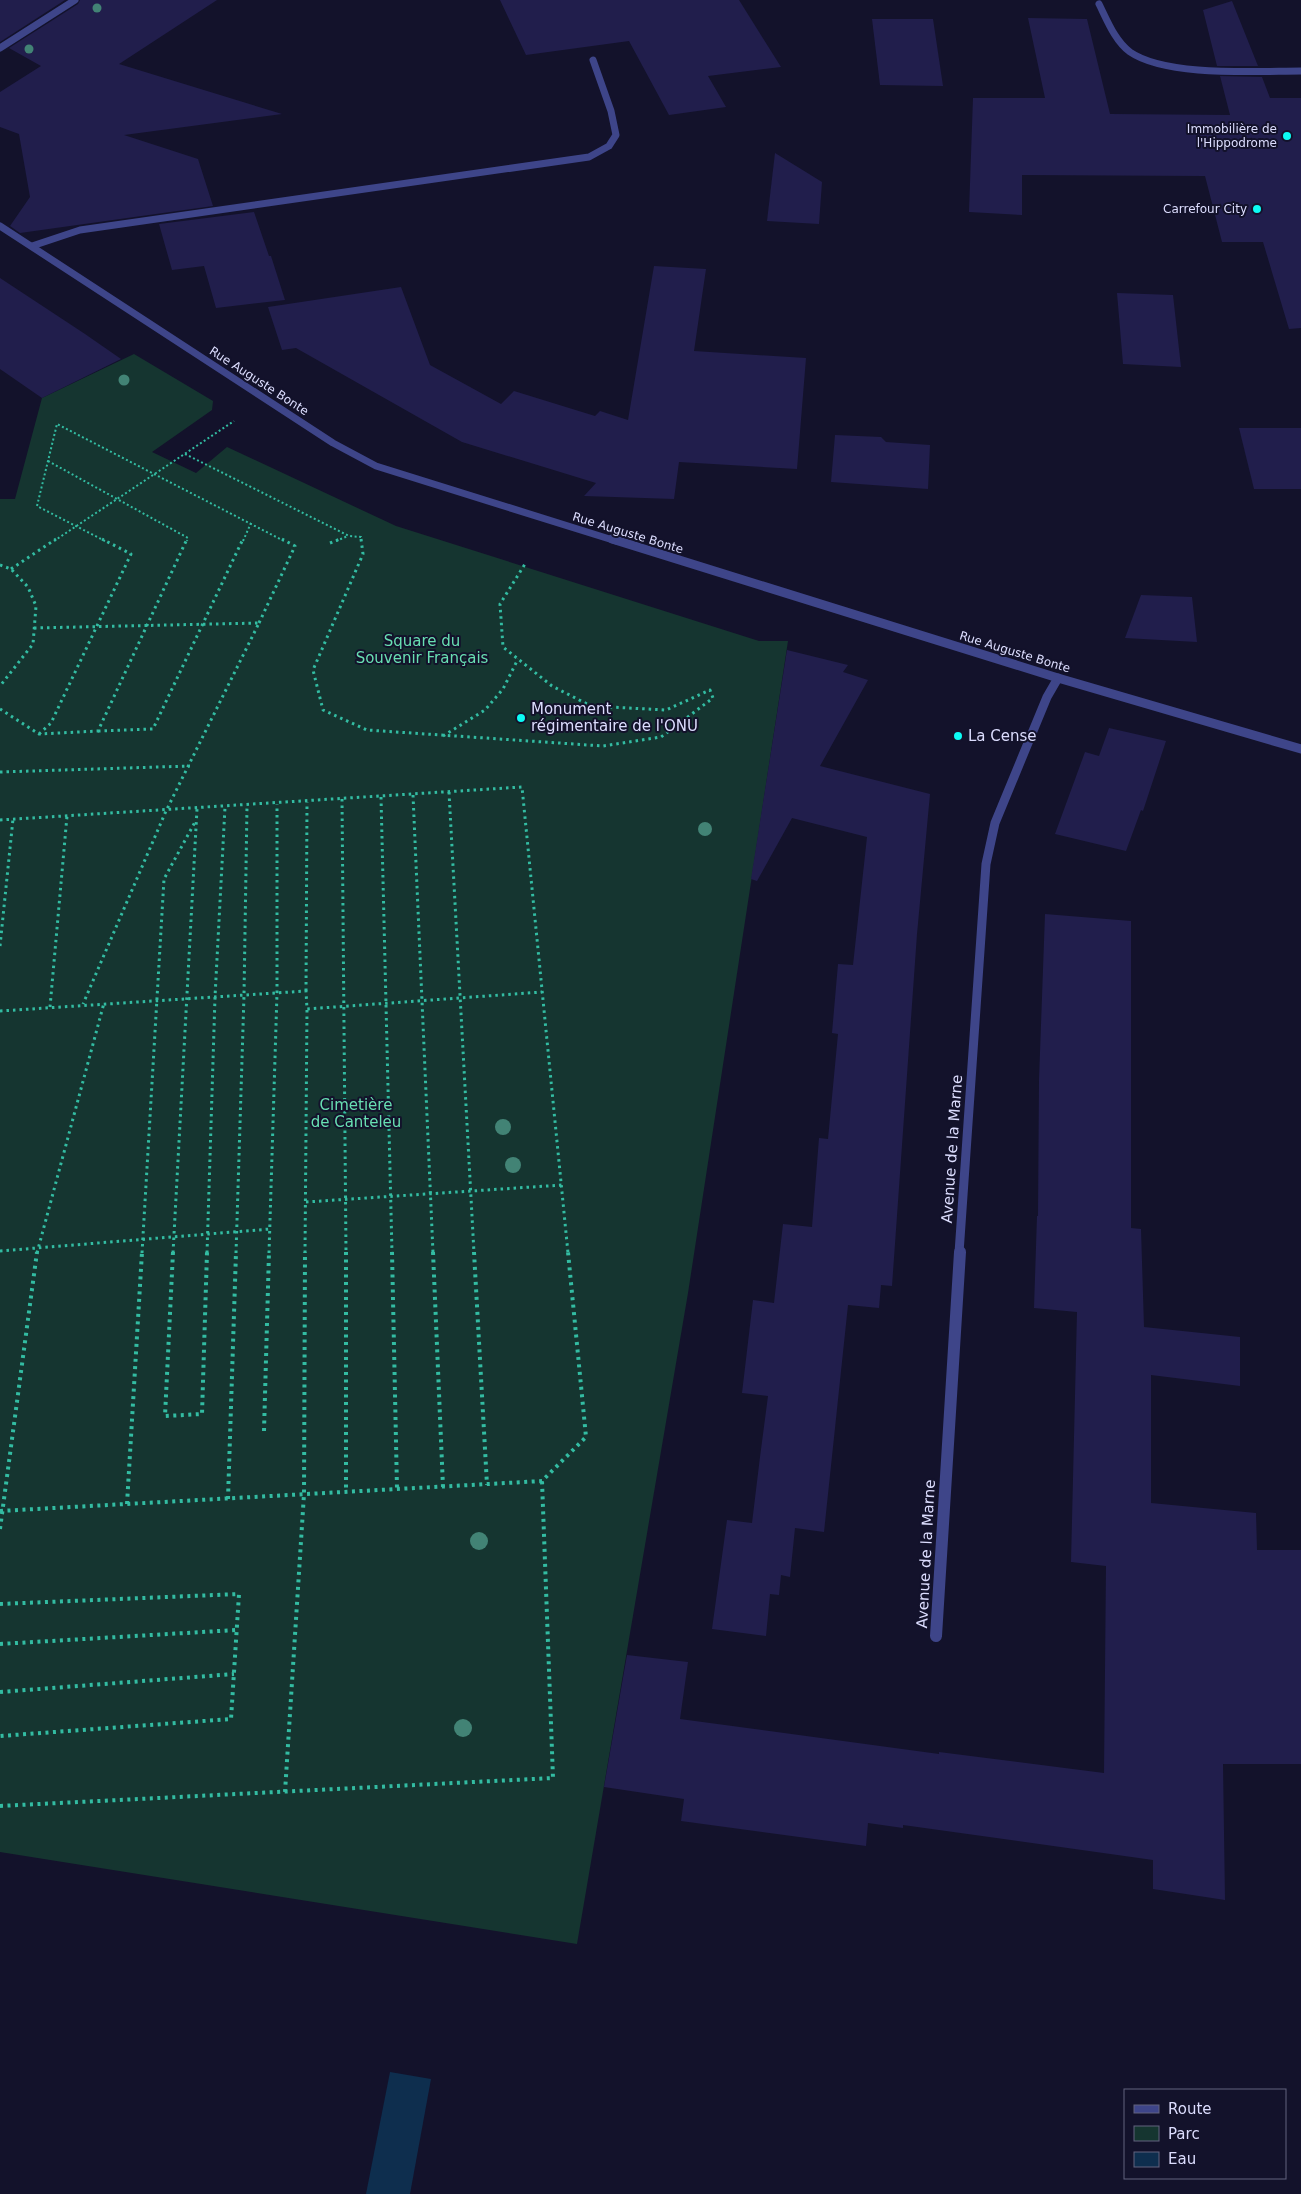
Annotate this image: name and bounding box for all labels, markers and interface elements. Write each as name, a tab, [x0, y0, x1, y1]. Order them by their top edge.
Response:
place label: Immobilière de l'Hippodrome	[1187, 122, 1277, 150]
marker: Immobilière de l'Hippodrome	[1281, 130, 1293, 142]
place label: Carrefour City	[1163, 202, 1247, 216]
marker: Carrefour City	[1251, 203, 1263, 215]
street label: Rue Auguste Bonte	[207, 344, 311, 418]
street label: Rue Auguste Bonte	[571, 509, 685, 557]
street label: Rue Auguste Bonte	[958, 628, 1072, 676]
park label: Square du Souvenir Français	[356, 632, 489, 667]
place label: Monument régimentaire de l'ONU	[531, 700, 698, 735]
marker: Monument régimentaire de l'ONU	[515, 712, 527, 724]
place label: La Cense	[968, 727, 1037, 745]
marker: La Cense	[952, 730, 964, 742]
street label: Avenue de la Marne	[938, 1074, 966, 1224]
park label: Cimetière de Canteleu	[311, 1096, 401, 1131]
street label: Avenue de la Marne	[913, 1479, 939, 1629]
legend	[1124, 2089, 1286, 2179]
text: Route	[1168, 2100, 1212, 2118]
text: Parc	[1168, 2125, 1200, 2143]
text: Eau	[1168, 2150, 1196, 2168]

